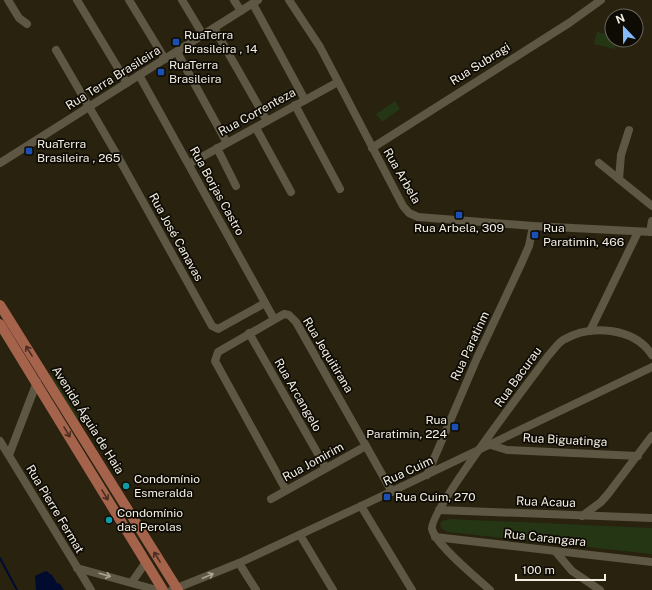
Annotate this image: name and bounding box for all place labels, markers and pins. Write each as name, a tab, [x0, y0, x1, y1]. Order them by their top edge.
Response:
place label: RuaTerra Brasileira , 14	[184, 28, 258, 56]
marker: RuaTerra Brasileira , 14	[171, 37, 181, 47]
place label: RuaTerra Brasileira	[169, 58, 222, 86]
marker: RuaTerra Brasileira	[156, 67, 166, 77]
place label: RuaTerra Brasileira , 265	[37, 137, 121, 165]
marker: RuaTerra Brasileira , 265	[24, 146, 34, 156]
marker: Rua Arbela, 309	[454, 210, 464, 220]
place label: Rua Arbela, 309	[414, 221, 504, 235]
place label: Rua Paratimin, 466	[543, 221, 624, 249]
marker: Rua Paratimin, 466	[530, 230, 540, 240]
place label: Rua Paratimin, 224	[366, 413, 447, 441]
marker: Rua Paratimin, 224	[450, 422, 460, 432]
place label: Condomínio Esmeralda	[134, 472, 200, 500]
marker: Condomínio Esmeralda	[121, 481, 131, 491]
place label: Rua Cuim, 270	[395, 490, 475, 504]
marker: Rua Cuim, 270	[382, 492, 392, 502]
place label: Condomínio das Perolas	[117, 506, 183, 534]
marker: Condomínio das Perolas	[104, 515, 114, 525]

